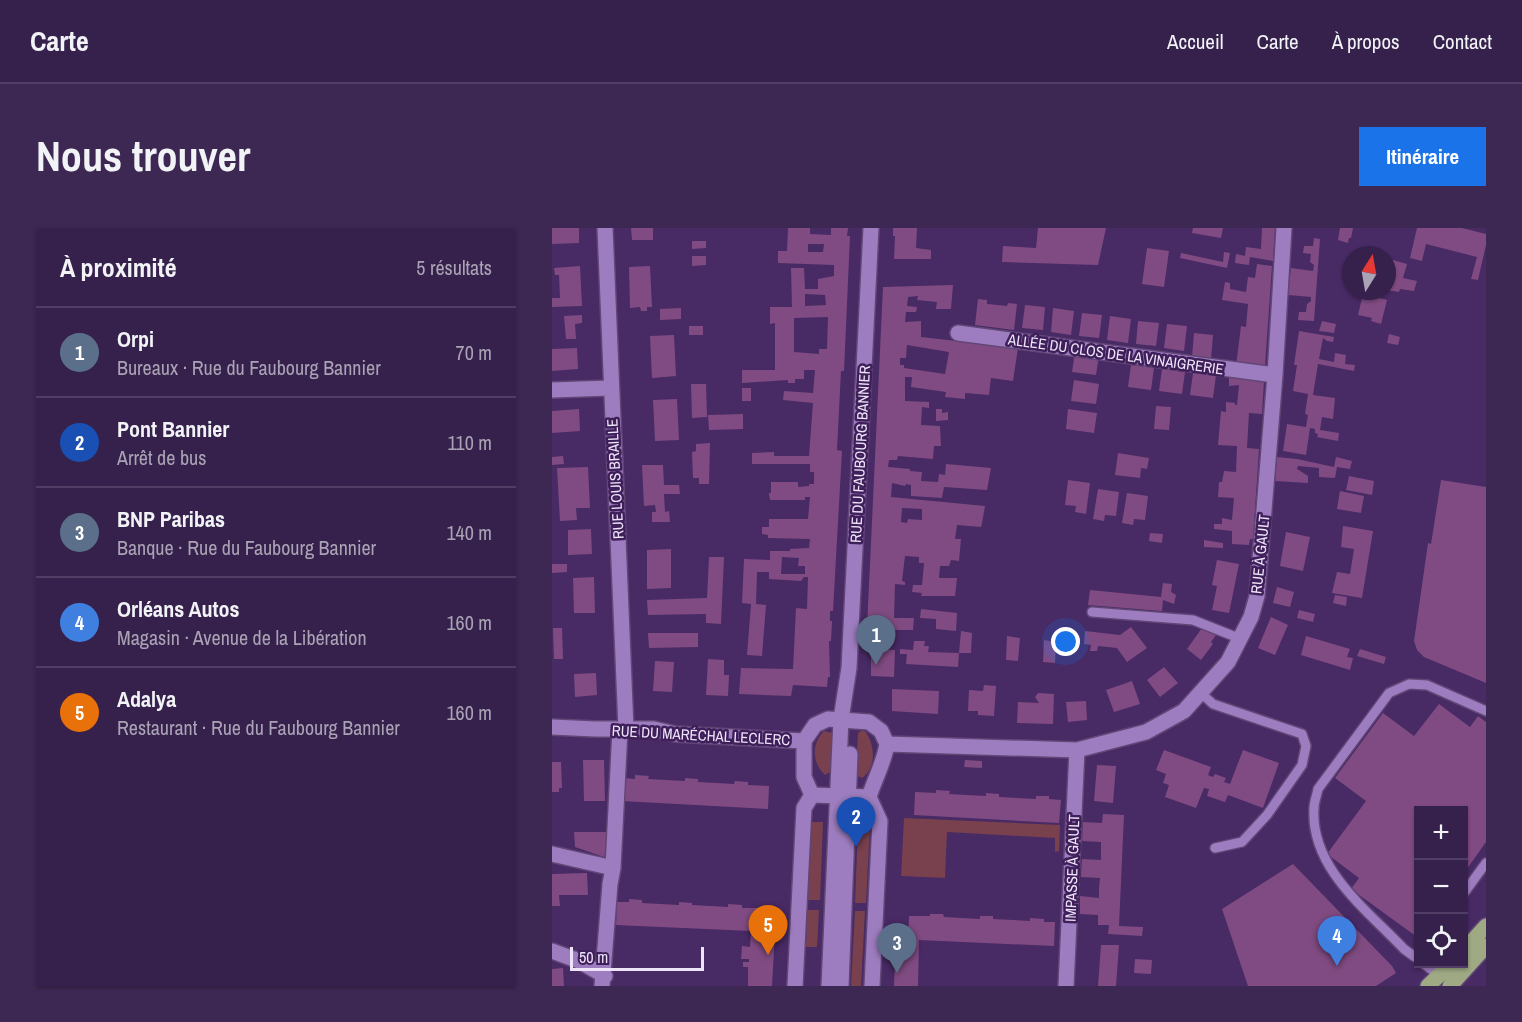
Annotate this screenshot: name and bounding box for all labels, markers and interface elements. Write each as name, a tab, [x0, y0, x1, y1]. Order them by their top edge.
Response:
text: Carte	[30, 22, 89, 60]
text: Accueil	[1167, 27, 1224, 56]
text: Carte	[1257, 27, 1299, 56]
text: À propos	[1332, 27, 1400, 56]
text: Contact	[1433, 27, 1492, 56]
button: Itinéraire	[1359, 127, 1486, 186]
text: Nous trouver	[36, 128, 250, 184]
north arrow	[1342, 246, 1396, 300]
text: À proximité	[60, 250, 177, 285]
text: 5 résultats	[416, 254, 492, 281]
text: Orpi	[117, 324, 154, 354]
street label: ALLÉE DU CLOS DE LA VINAIGRERIE	[1006, 328, 1225, 380]
text: 1	[75, 339, 84, 366]
text: 70 m	[456, 339, 492, 366]
text: Bureaux · Rue du Faubourg Bannier	[117, 354, 381, 381]
street label: RUE DU FAUBOURG BANNIER	[845, 365, 875, 543]
text: Pont Bannier	[117, 414, 229, 444]
street label: RUE LOUIS BRAILLE	[601, 418, 629, 540]
text: 2	[75, 429, 84, 456]
text: 110 m	[448, 429, 492, 456]
text: Arrêt de bus	[117, 444, 206, 471]
text: BNP Paribas	[117, 504, 225, 534]
street label: RUE À GAULT	[1245, 513, 1275, 595]
text: 3	[75, 519, 84, 546]
text: 140 m	[446, 519, 492, 546]
text: Banque · Rue du Faubourg Bannier	[117, 534, 376, 561]
text: Orléans Autos	[117, 594, 240, 624]
text: 4	[75, 609, 84, 636]
text: 160 m	[446, 609, 492, 636]
pin: 1	[856, 616, 896, 665]
text: Magasin · Avenue de la Libération	[117, 624, 367, 651]
your location	[1051, 627, 1080, 656]
text: Adalya	[117, 684, 176, 714]
text: 5	[75, 699, 84, 726]
text: 160 m	[446, 699, 492, 726]
text: Restaurant · Rue du Faubourg Bannier	[117, 714, 400, 741]
street label: RUE DU MARÉCHAL LECLERC	[611, 720, 791, 750]
pin: 2	[836, 798, 876, 847]
map controls	[1414, 806, 1468, 968]
button: +	[1414, 806, 1468, 860]
street label: IMPASSE À GAULT	[1060, 813, 1084, 922]
button: −	[1414, 860, 1468, 914]
pin: 5	[748, 906, 788, 955]
button: locate	[1414, 914, 1468, 968]
pin: 4	[1318, 916, 1356, 966]
pin: 3	[878, 924, 916, 973]
scale bar	[570, 944, 704, 972]
text: 50 m	[579, 946, 608, 968]

